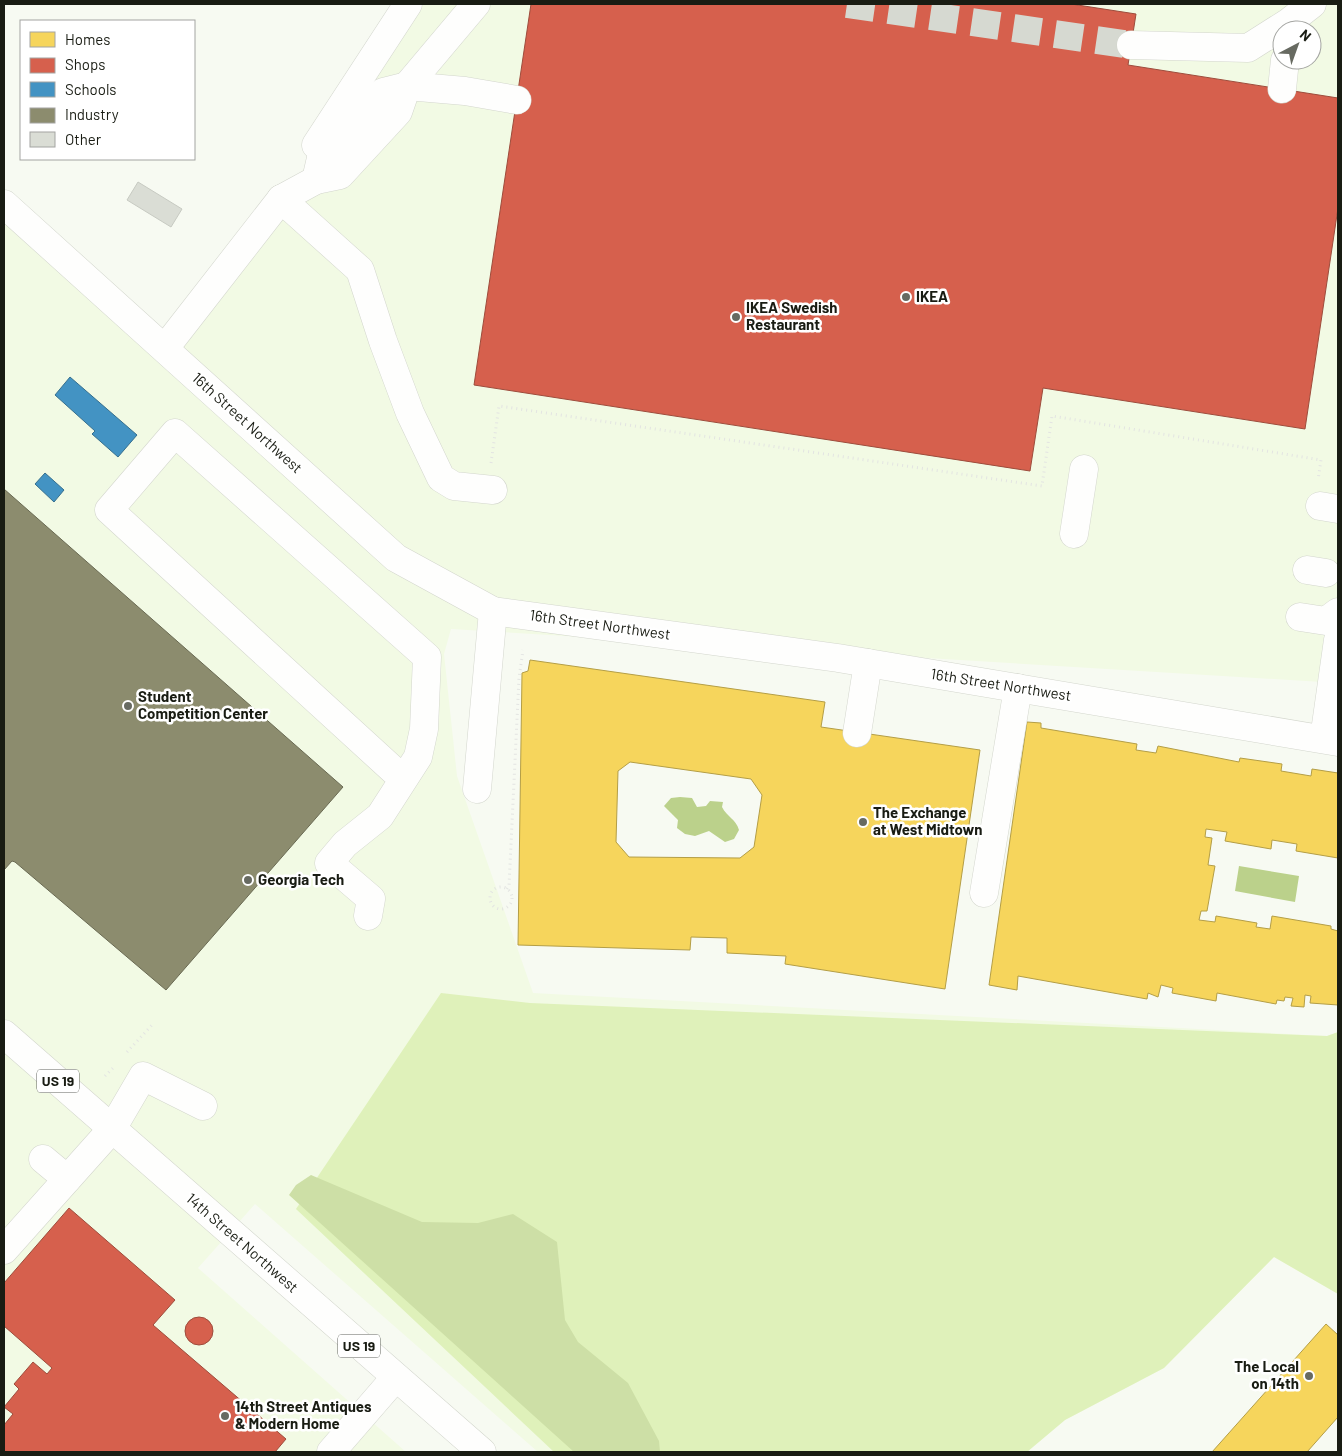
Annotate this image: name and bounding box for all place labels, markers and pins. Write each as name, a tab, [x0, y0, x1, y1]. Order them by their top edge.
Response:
place label: IKEA	[916, 287, 948, 305]
marker: IKEA	[900, 291, 912, 303]
place label: IKEA Swedish Restaurant	[746, 298, 838, 333]
marker: IKEA Swedish Restaurant	[730, 311, 742, 323]
place label: Student Competition Center	[138, 687, 268, 722]
marker: Student Competition Center	[122, 700, 134, 712]
place label: The Exchange at West Midtown	[873, 803, 983, 838]
marker: The Exchange at West Midtown	[857, 816, 869, 828]
place label: Georgia Tech	[258, 870, 344, 888]
marker: Georgia Tech	[242, 874, 254, 886]
place label: The Local on 14th	[1234, 1357, 1299, 1392]
marker: The Local on 14th	[1303, 1370, 1315, 1382]
place label: 14th Street Antiques & Modern Home	[235, 1397, 372, 1432]
marker: 14th Street Antiques & Modern Home	[219, 1410, 231, 1422]

